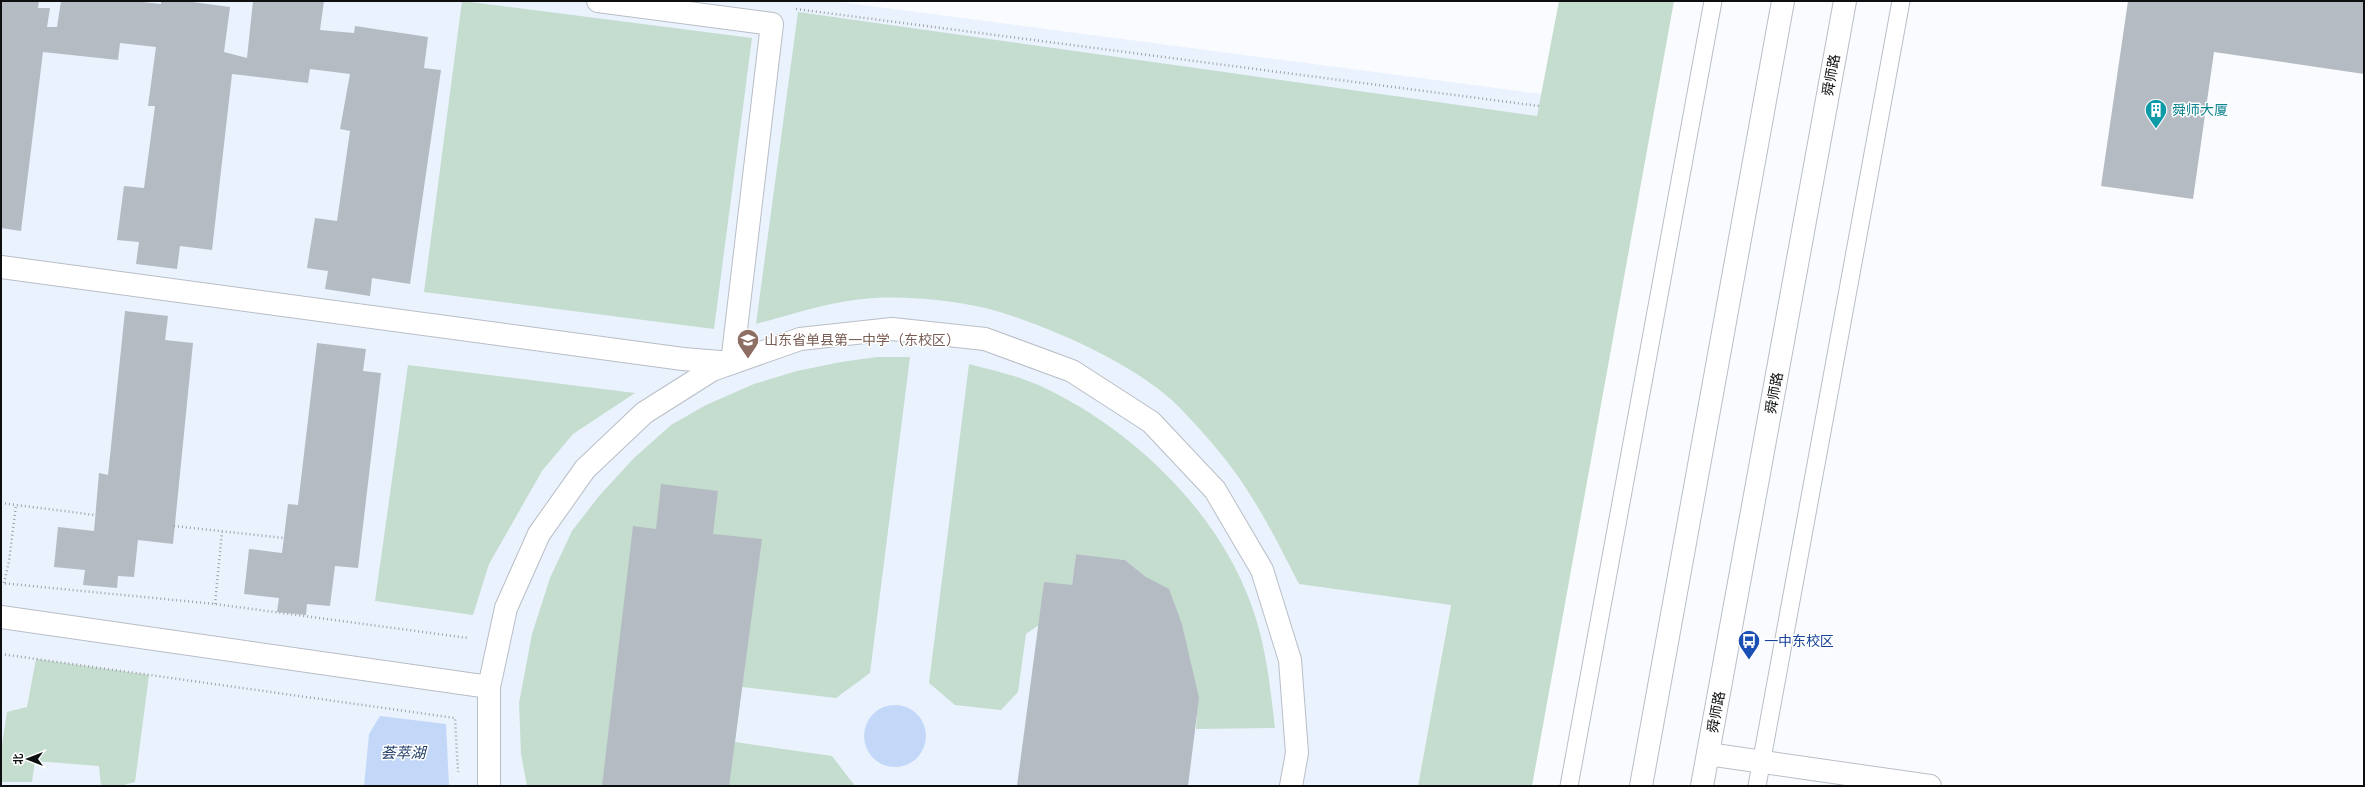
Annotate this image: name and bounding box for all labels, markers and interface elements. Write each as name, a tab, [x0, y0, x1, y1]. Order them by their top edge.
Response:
street label: 舜师路	[1818, 53, 1844, 97]
building icon: 舜师大厦	[2143, 97, 2169, 130]
place label: 舜师大厦	[2172, 100, 2228, 120]
school or university icon: 山东省单县第一中学（东校区）	[735, 327, 761, 360]
place label: 山东省单县第一中学（东校区）	[764, 330, 960, 350]
street label: 舜师路	[1761, 371, 1787, 415]
bus stop icon: 一中东校区	[1736, 628, 1762, 661]
place label: 一中东校区	[1764, 631, 1834, 651]
street label: 舜师路	[1703, 690, 1729, 734]
north arrow	[8, 739, 48, 779]
water label: 荟萃湖	[380, 742, 427, 764]
text: 北	[10, 754, 26, 765]

